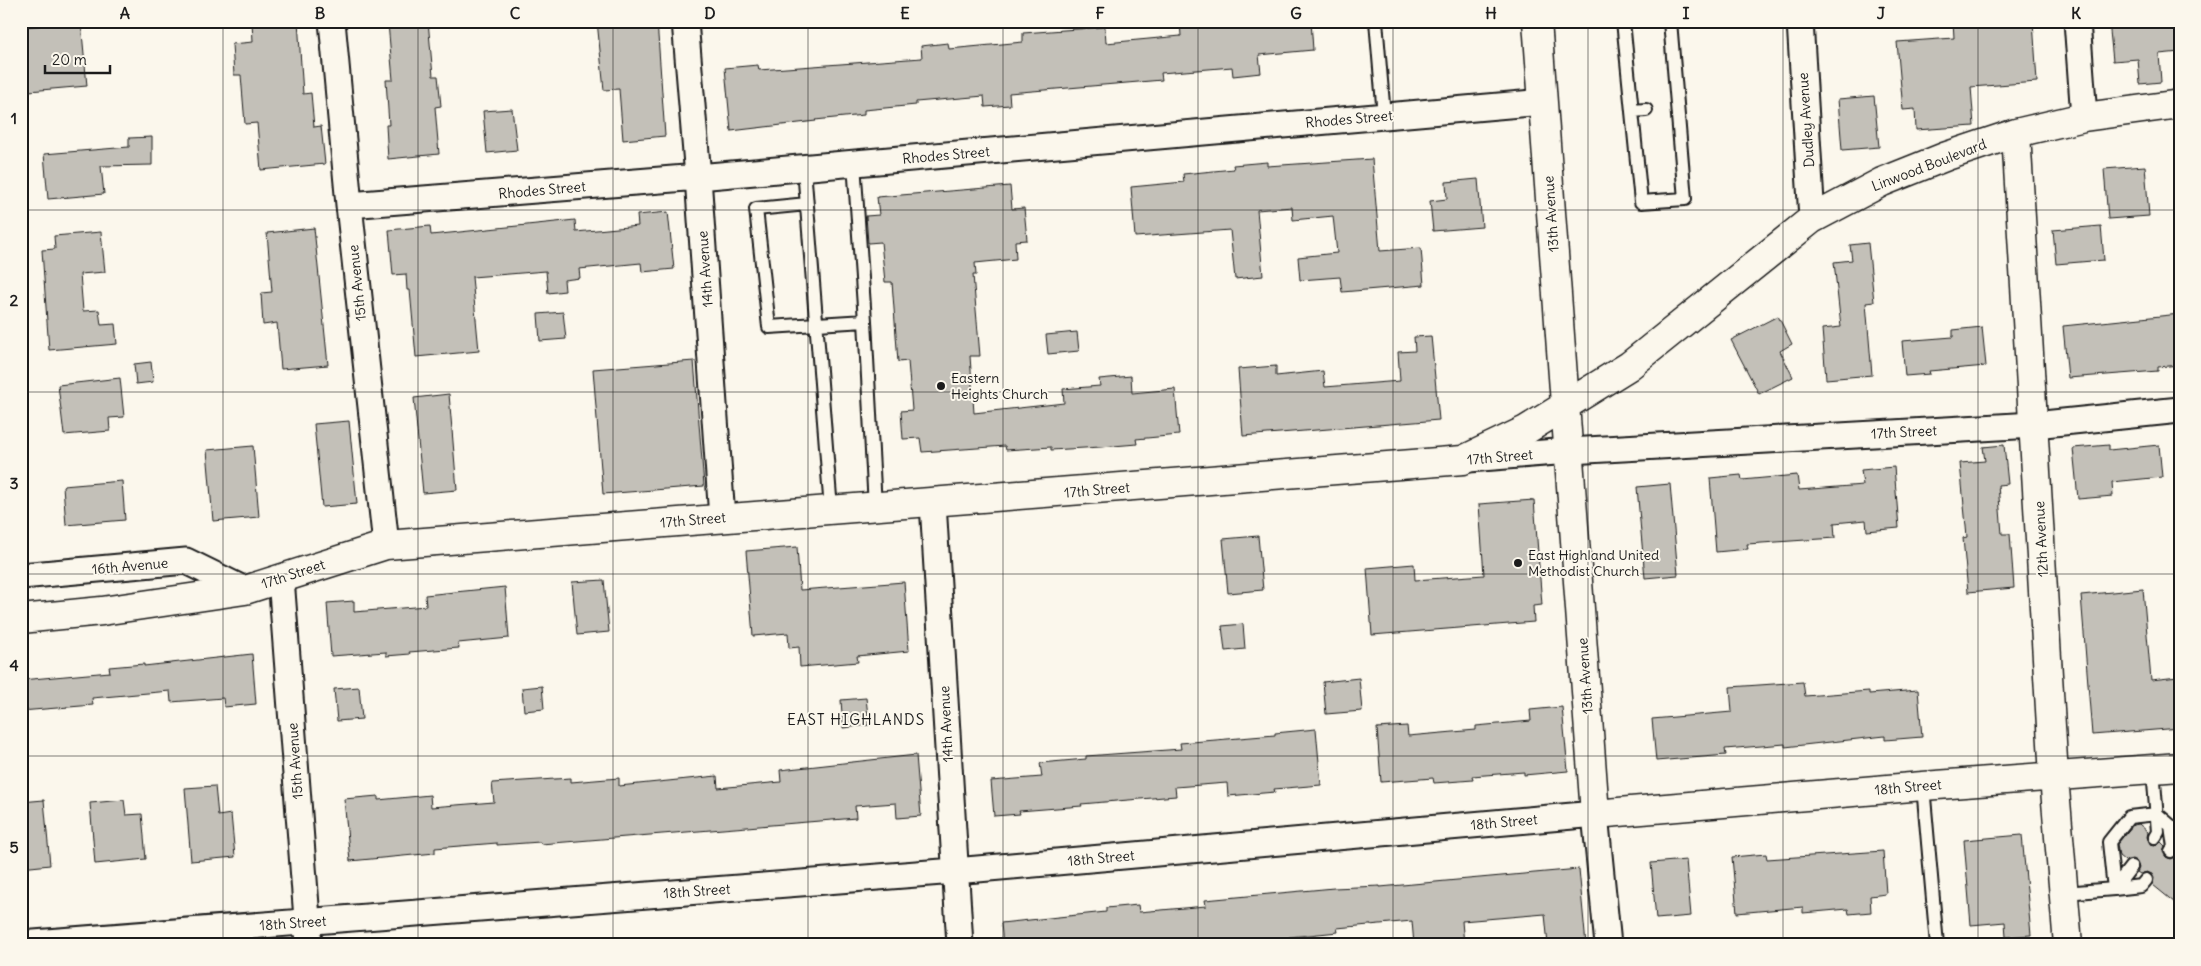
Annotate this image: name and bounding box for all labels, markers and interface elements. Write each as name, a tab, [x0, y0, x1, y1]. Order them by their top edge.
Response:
text: A	[120, 3, 130, 23]
text: B	[315, 3, 326, 23]
text: C	[510, 3, 521, 23]
text: D	[704, 3, 716, 23]
text: E	[900, 3, 910, 23]
text: F	[1095, 3, 1105, 23]
text: G	[1290, 3, 1302, 23]
text: H	[1485, 3, 1497, 23]
text: I	[1683, 3, 1690, 23]
text: J	[1877, 3, 1886, 23]
text: K	[2071, 3, 2081, 23]
scale bar	[45, 42, 110, 74]
text: 20 m	[52, 50, 87, 69]
street label: Dudley Avenue	[1794, 72, 1818, 168]
street label: Rhodes Street	[1305, 106, 1394, 132]
text: 1	[11, 108, 17, 128]
street label: Linwood Boulevard	[1869, 135, 1989, 195]
street label: Rhodes Street	[902, 142, 991, 168]
street label: 13th Avenue	[1539, 175, 1563, 253]
street label: Rhodes Street	[498, 177, 587, 203]
street label: 14th Avenue	[693, 230, 717, 308]
street label: 15th Avenue	[344, 244, 370, 322]
text: 2	[10, 290, 19, 310]
place label: Eastern Heights Church	[951, 369, 1048, 403]
marker: Eastern Heights Church	[935, 380, 947, 392]
street label: 17th Street	[1871, 421, 1938, 443]
street label: 17th Street	[1466, 445, 1534, 469]
text: 3	[9, 473, 19, 493]
street label: 17th Street	[1063, 478, 1131, 502]
street label: 12th Avenue	[2030, 500, 2052, 578]
street label: 17th Street	[659, 508, 727, 532]
place label: East Highland United Methodist Church	[1528, 546, 1659, 580]
street label: 16th Avenue	[91, 554, 169, 578]
street label: 17th Street	[259, 555, 327, 593]
marker: East Highland United Methodist Church	[1512, 557, 1524, 569]
street label: 13th Avenue	[1573, 637, 1597, 715]
text: 4	[9, 655, 19, 675]
street label: 14th Avenue	[935, 685, 957, 763]
district label: EAST HIGHLANDS	[787, 710, 925, 729]
street label: 15th Avenue	[283, 722, 307, 800]
street label: 18th Street	[1874, 775, 1942, 799]
street label: 18th Street	[1470, 810, 1538, 834]
text: 5	[9, 837, 19, 857]
street label: 18th Street	[1067, 846, 1135, 870]
street label: 18th Street	[663, 880, 731, 902]
street label: 18th Street	[259, 912, 327, 934]

